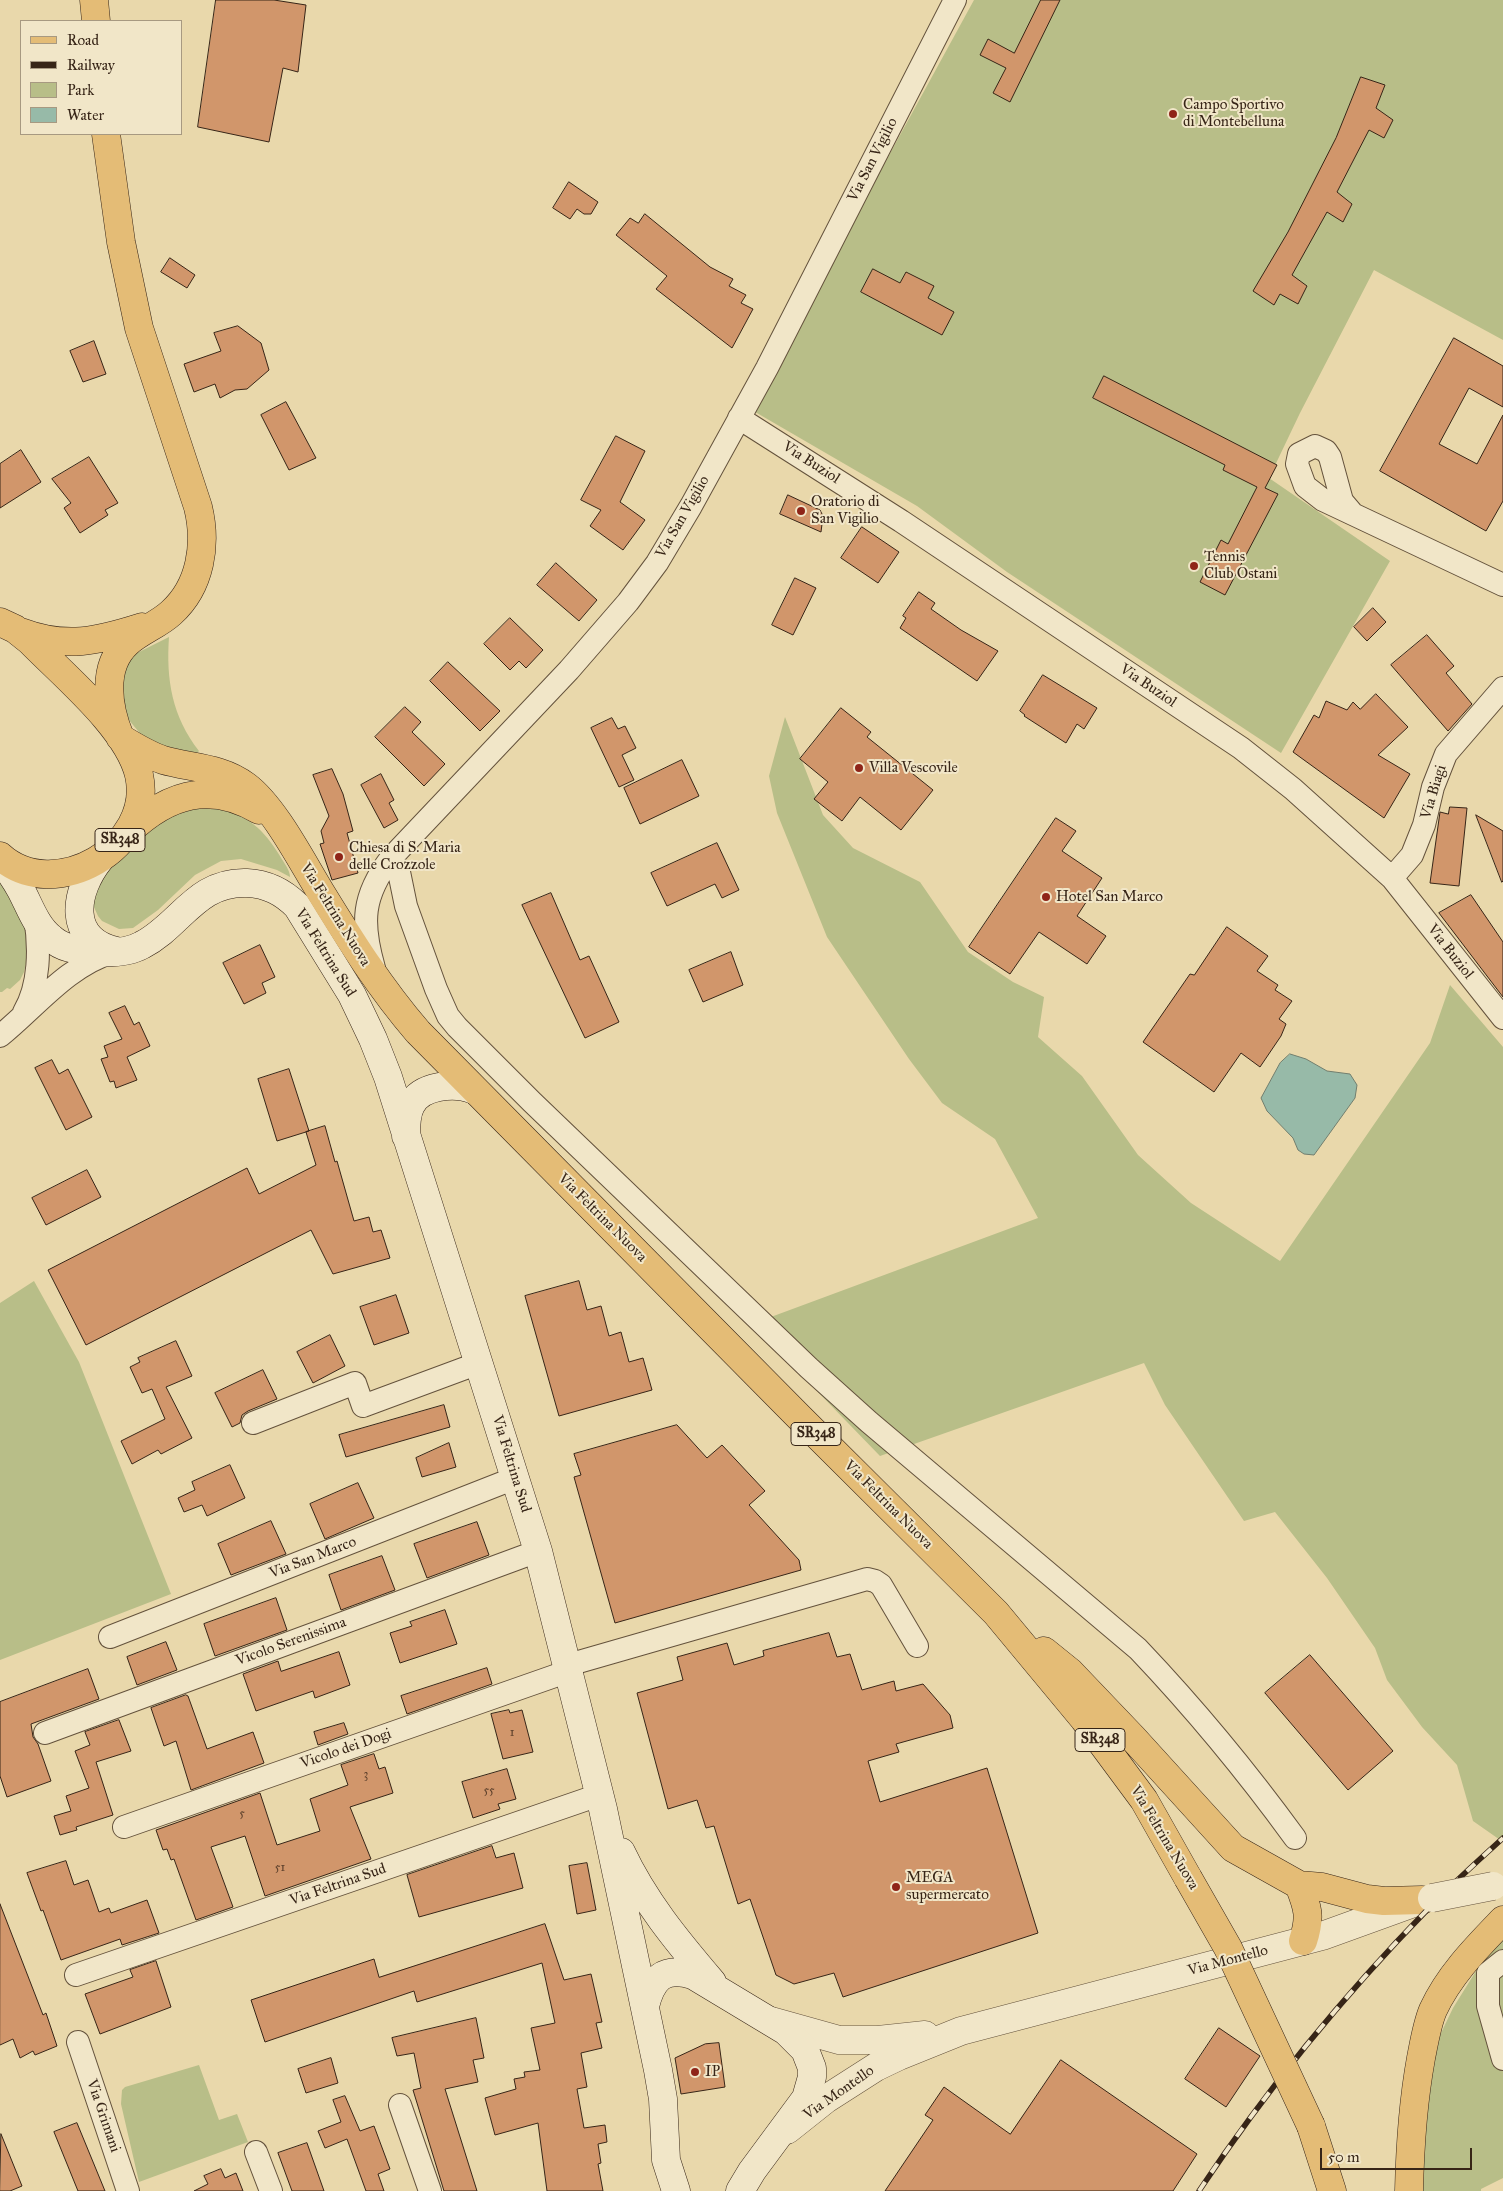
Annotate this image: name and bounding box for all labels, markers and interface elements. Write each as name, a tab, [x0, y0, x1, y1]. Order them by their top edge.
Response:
legend	[20, 20, 182, 135]
text: Road	[67, 31, 99, 49]
text: Railway	[67, 56, 115, 74]
text: Park	[67, 81, 94, 99]
place label: Campo Sportivo di Montebelluna	[1183, 96, 1284, 131]
text: Water	[67, 106, 104, 124]
marker: Campo Sportivo di Montebelluna	[1167, 108, 1179, 120]
street label: Via San Vigilio	[844, 115, 902, 205]
street label: Via Buziol	[779, 438, 843, 488]
street label: Via San Vigilio	[652, 473, 714, 561]
place label: Oratorio di San Vigilio	[811, 493, 880, 528]
marker: Oratorio di San Vigilio	[795, 505, 807, 517]
place label: Tennis Club Ostani	[1204, 548, 1277, 583]
marker: Tennis Club Ostani	[1188, 560, 1200, 572]
street label: Via Buziol	[1116, 660, 1180, 712]
place label: Villa Vescovile	[869, 759, 958, 777]
marker: Villa Vescovile	[853, 762, 865, 774]
street label: Via Biagi	[1417, 763, 1451, 821]
road number: SR348	[95, 828, 145, 852]
place label: Chiesa di S. Maria delle Crozzole	[349, 839, 461, 874]
marker: Chiesa di S. Maria delle Crozzole	[333, 851, 345, 863]
street label: Via Feltrina Nuova	[296, 860, 374, 970]
place label: Hotel San Marco	[1056, 888, 1163, 906]
marker: Hotel San Marco	[1040, 891, 1052, 903]
street label: Via Feltrina Sud	[291, 906, 359, 1000]
street label: Via Buziol	[1423, 921, 1477, 983]
street label: Via Feltrina Nuova	[554, 1170, 650, 1266]
street label: Via Feltrina Sud	[488, 1413, 534, 1515]
road number: SR348	[791, 1422, 841, 1446]
street label: Via Feltrina Nuova	[840, 1457, 936, 1553]
street label: Via San Marco	[267, 1533, 359, 1583]
street label: Vicolo Serenissima	[233, 1614, 349, 1670]
street label: Vicolo dei Dogi	[298, 1725, 394, 1773]
house number: 1	[510, 1726, 514, 1740]
road number: SR348	[1075, 1728, 1125, 1752]
house number: 3	[364, 1768, 368, 1782]
street label: Via Feltrina Nuova	[1126, 1783, 1202, 1893]
house number: 55	[483, 1784, 495, 1798]
house number: 5	[239, 1807, 245, 1821]
street label: Via Feltrina Sud	[287, 1860, 389, 1910]
house number: 51	[275, 1861, 285, 1875]
place label: MEGA supermercato	[906, 1869, 989, 1904]
marker: MEGA supermercato	[890, 1881, 902, 1893]
street label: Via Montello	[1186, 1942, 1270, 1980]
street label: Via Montello	[800, 2062, 878, 2124]
place label: IP	[705, 2063, 720, 2081]
marker: IP	[689, 2066, 701, 2078]
street label: Via Grimani	[82, 2077, 124, 2155]
scale bar	[1323, 2138, 1476, 2170]
text: 50 m	[1328, 2148, 1360, 2166]

